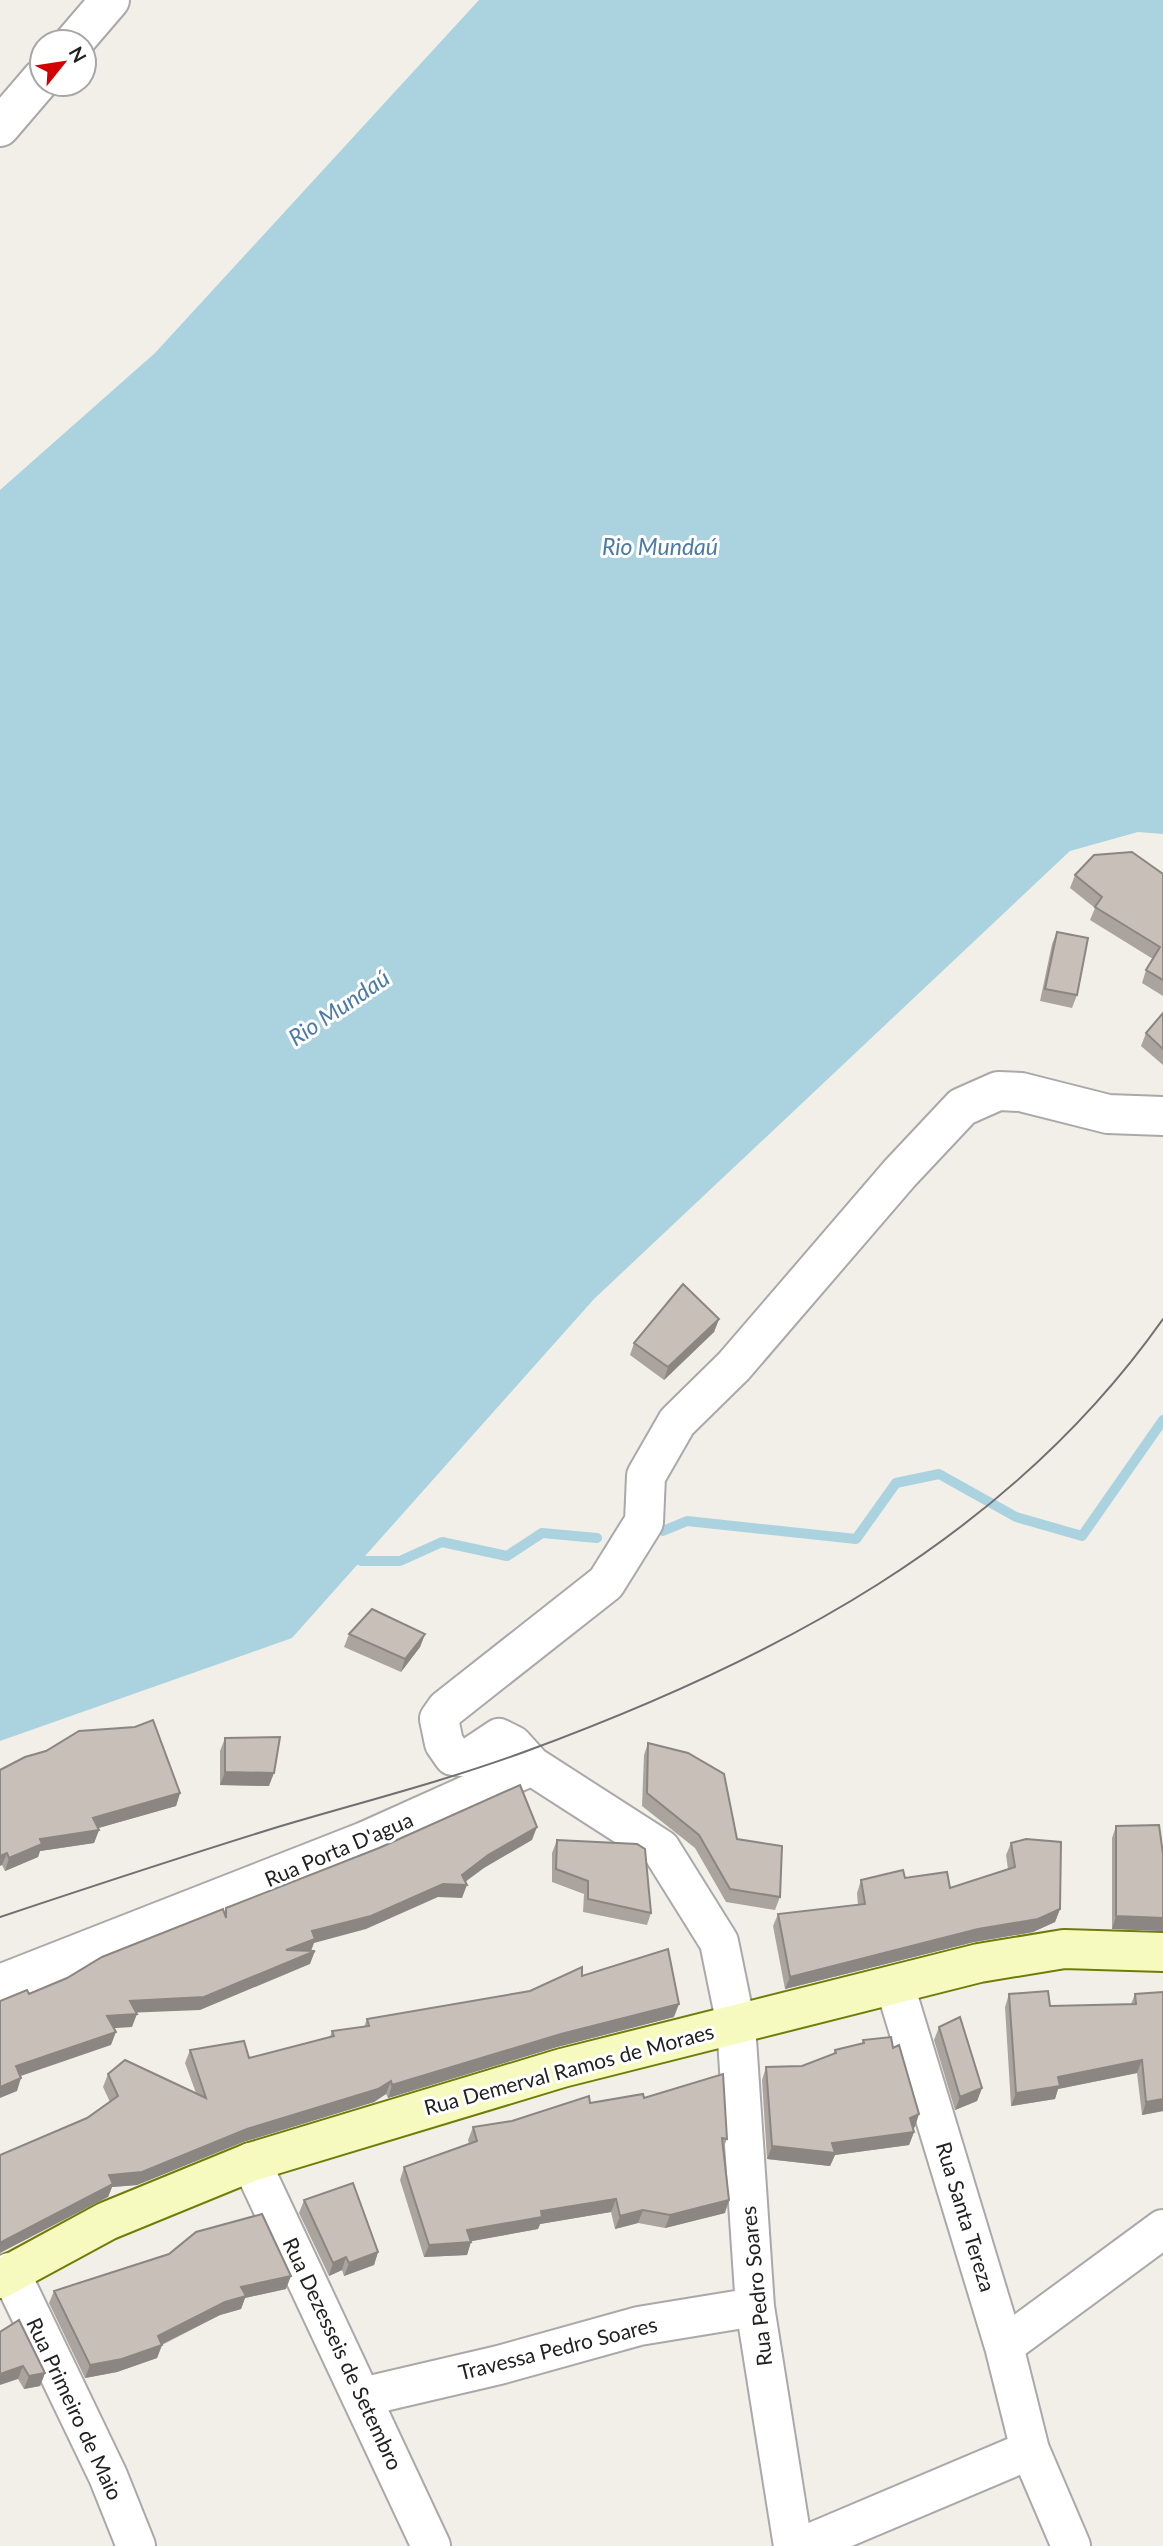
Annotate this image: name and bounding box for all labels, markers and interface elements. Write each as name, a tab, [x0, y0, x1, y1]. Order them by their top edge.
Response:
north arrow	[28, 28, 98, 98]
text: N	[65, 42, 92, 66]
water label: Rio Mundaú	[602, 532, 718, 560]
water label: Rio Mundaú	[283, 963, 394, 1051]
street label: Rua Porta D'agua	[261, 1806, 416, 1891]
street label: Rua Demerval Ramos de Moraes	[421, 2018, 716, 2119]
street label: Rua Santa Tereza	[932, 2139, 1001, 2295]
street label: Rua Pedro Soares	[735, 2205, 776, 2367]
street label: Rua Dezesseis de Setembro	[278, 2233, 408, 2474]
street label: Travessa Pedro Soares	[456, 2311, 660, 2384]
street label: Rua Primeiro de Maio	[22, 2313, 129, 2503]

